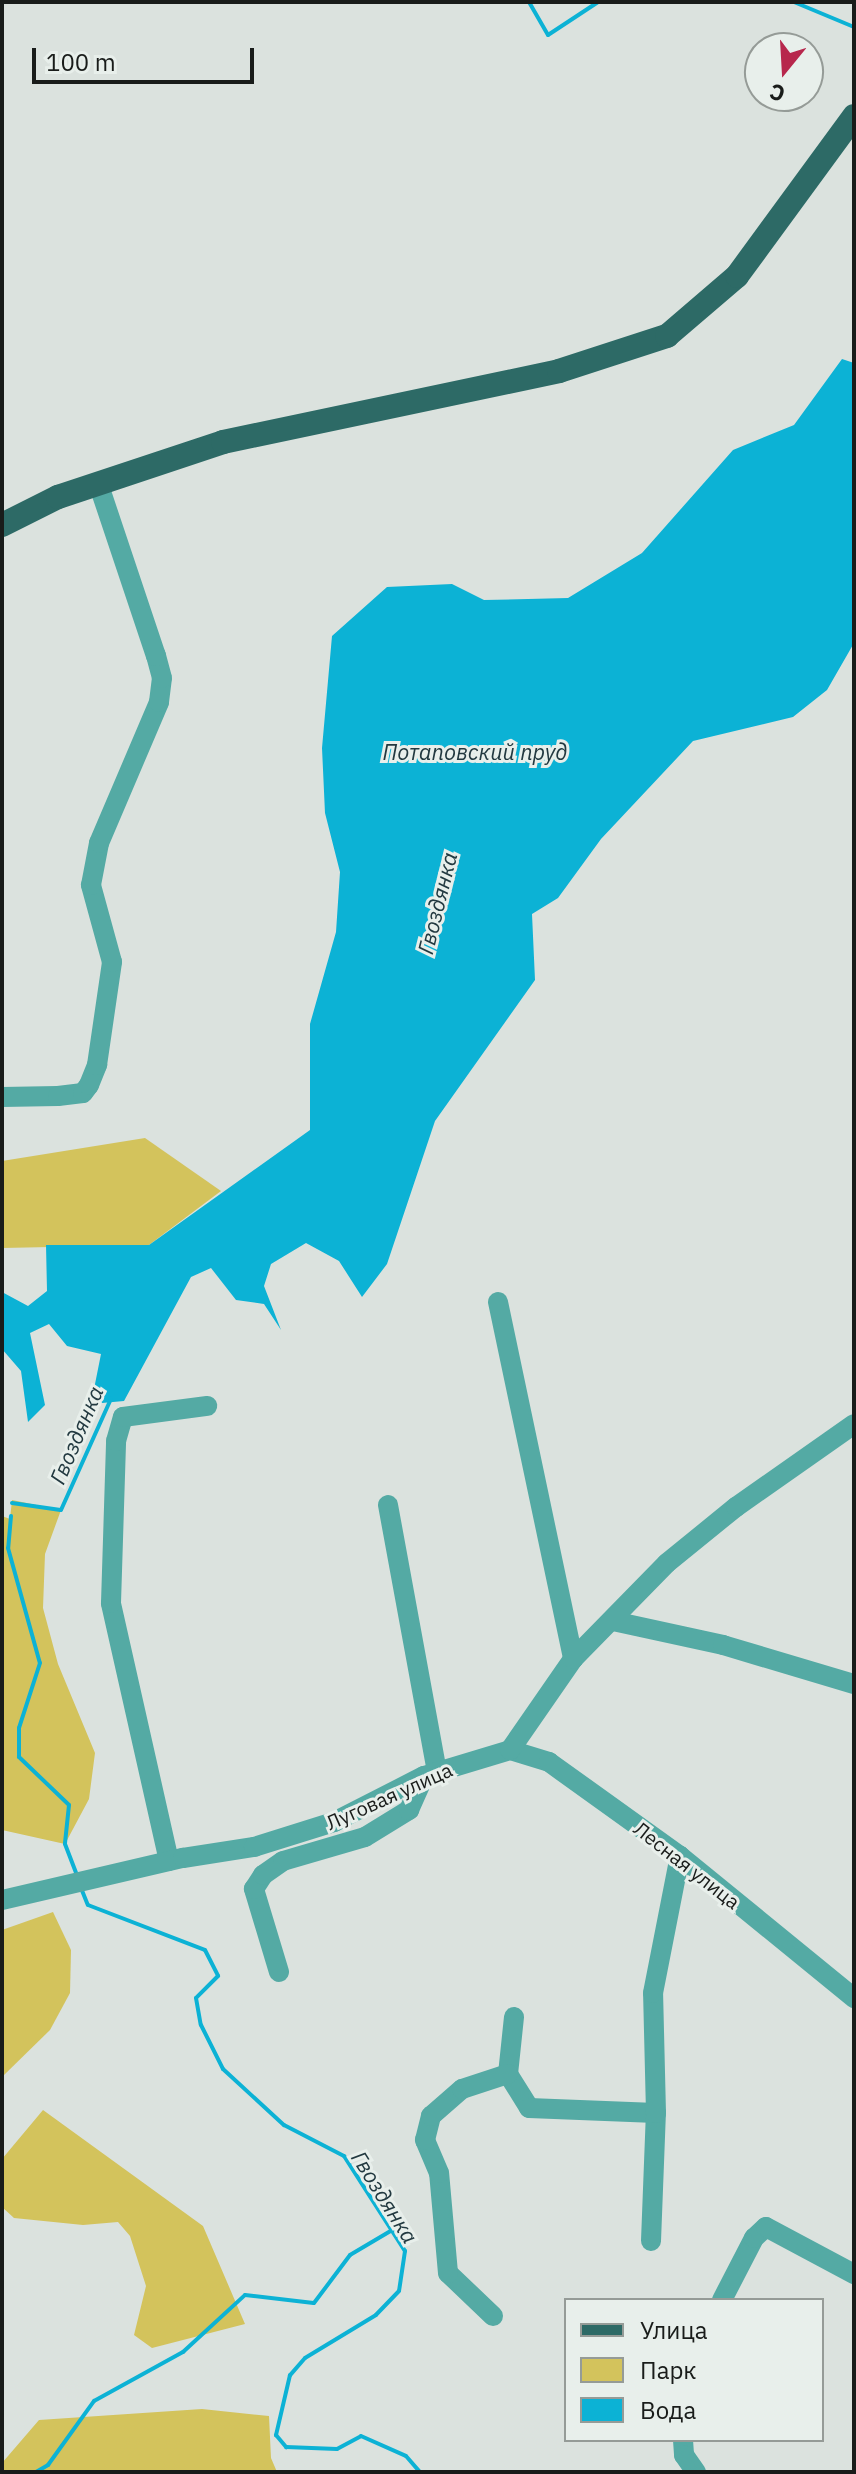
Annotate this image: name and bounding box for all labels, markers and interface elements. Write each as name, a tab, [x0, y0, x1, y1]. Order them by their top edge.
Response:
scale bar	[36, 32, 258, 82]
north arrow	[744, 32, 824, 112]
text: 100 m	[46, 46, 116, 78]
text: С	[766, 77, 788, 109]
water label: Потаповский пруд	[383, 739, 567, 765]
water label: Гвоздянка	[412, 849, 462, 957]
water label: Гвоздянка	[44, 1382, 108, 1488]
street label: Луговая улица	[322, 1757, 456, 1835]
street label: Лесная улица	[629, 1816, 745, 1914]
water label: Гвоздянка	[346, 2146, 424, 2248]
legend	[564, 2298, 824, 2442]
text: Улица	[640, 2314, 708, 2346]
text: Парк	[640, 2354, 697, 2386]
text: Вода	[640, 2394, 696, 2426]

